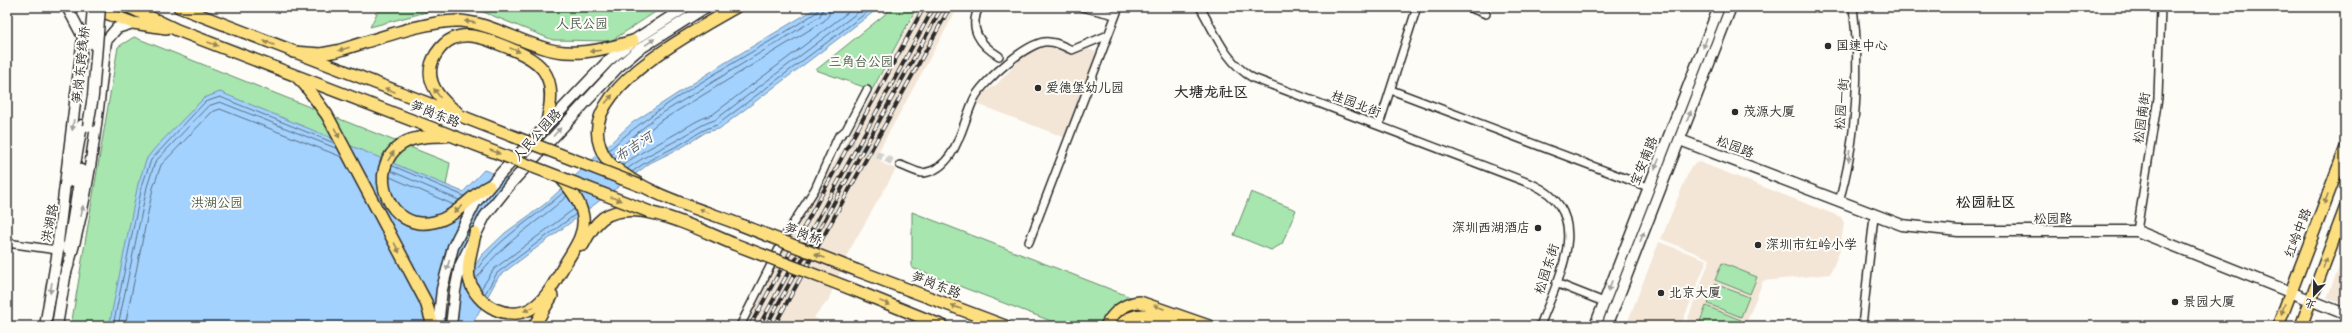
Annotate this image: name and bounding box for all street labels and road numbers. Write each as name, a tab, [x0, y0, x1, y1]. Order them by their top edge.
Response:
street label: 笋岗东跨线桥	[69, 25, 93, 105]
street label: 松园一街	[1832, 77, 1852, 131]
street label: 桂园北街	[1329, 87, 1383, 121]
street label: 松园南街	[2130, 91, 2154, 145]
street label: 笋岗东路	[408, 97, 462, 131]
street label: 人民公园路	[509, 105, 565, 165]
street label: 松园路	[1714, 133, 1756, 161]
street label: 宝安南路	[1627, 134, 1661, 188]
street label: 洪湖路	[38, 202, 62, 244]
street label: 红岭中路	[2281, 206, 2315, 260]
street label: 松园路	[2033, 211, 2073, 227]
street label: 笋岗桥	[782, 220, 824, 248]
street label: 松园东街	[1531, 242, 1563, 296]
street label: 笋岗东路	[909, 268, 963, 302]

